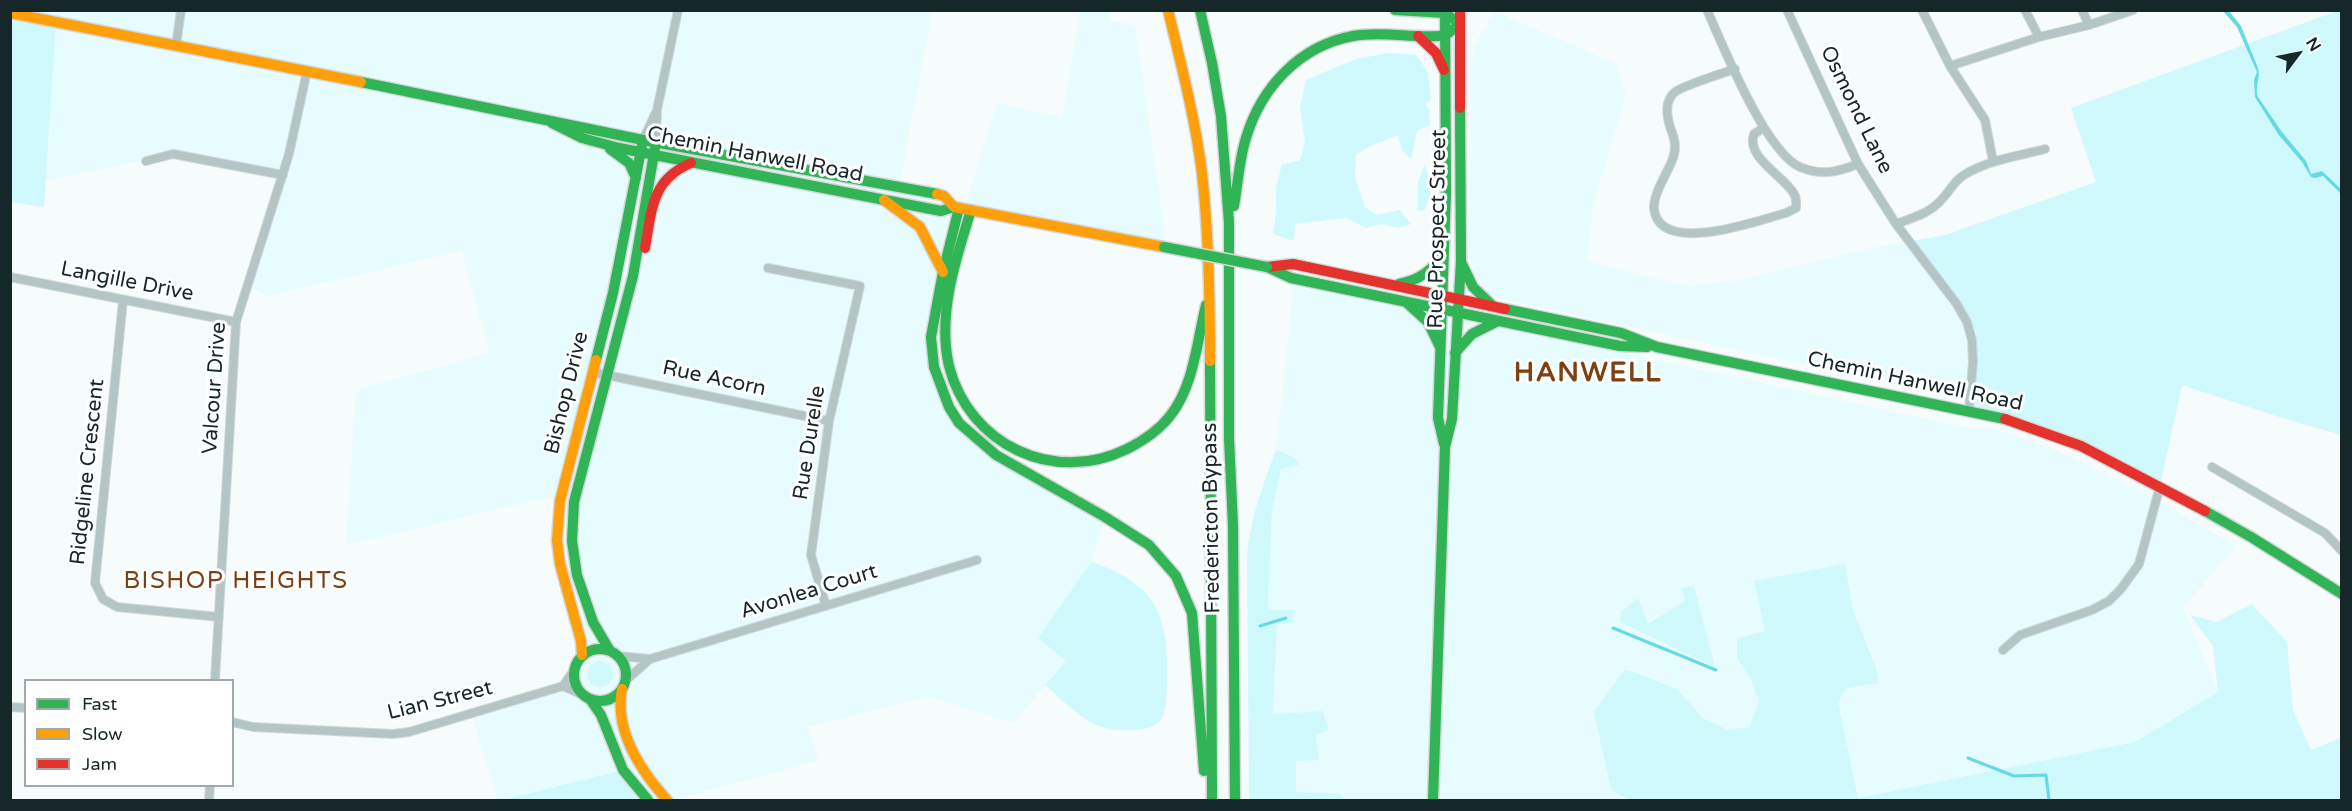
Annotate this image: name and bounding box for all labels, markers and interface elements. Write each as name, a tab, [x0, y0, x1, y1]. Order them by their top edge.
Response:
north arrow	[2268, 24, 2328, 84]
text: N	[2301, 34, 2325, 55]
street label: Osmond Lane	[1814, 42, 1898, 178]
street label: Chemin Hanwell Road	[645, 122, 865, 188]
street label: Rue Prospect Street	[1424, 129, 1452, 329]
street label: Langille Drive	[58, 257, 196, 307]
street label: Valcour Drive	[198, 321, 232, 455]
street label: Bishop Drive	[540, 329, 594, 457]
street label: Chemin Hanwell Road	[1805, 347, 2025, 417]
street label: Rue Acorn	[660, 356, 768, 402]
district label: HANWELL	[1514, 358, 1662, 390]
street label: Ridgeline Crescent	[66, 378, 110, 566]
street label: Rue Durelle	[789, 384, 831, 502]
street label: Fredericton Bypass	[1198, 422, 1226, 614]
street label: Avonlea Court	[738, 559, 880, 625]
district label: BISHOP HEIGHTS	[123, 568, 349, 596]
street label: Lian Street	[385, 676, 495, 726]
legend	[24, 679, 234, 787]
text: Fast	[82, 693, 117, 715]
text: Slow	[82, 723, 123, 745]
text: Jam	[82, 753, 117, 775]

